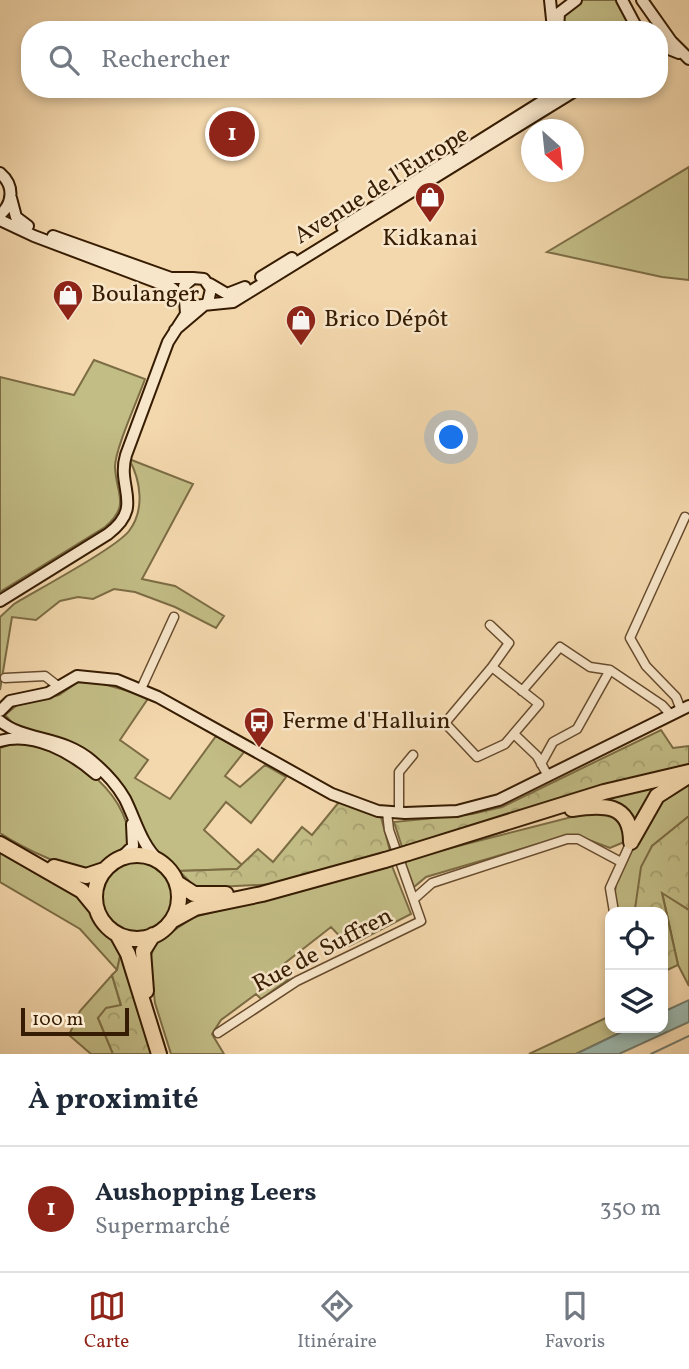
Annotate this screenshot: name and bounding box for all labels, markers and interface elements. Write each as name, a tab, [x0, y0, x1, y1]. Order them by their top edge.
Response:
search box	[21, 21, 668, 98]
icon: search	[45, 41, 83, 79]
text: Rechercher	[101, 42, 230, 78]
pin: 1	[209, 108, 255, 160]
street label: Avenue de l'Europe	[288, 118, 476, 254]
north arrow	[521, 119, 584, 182]
shop icon: Kidkanai	[413, 180, 447, 224]
place label: Kidkanai	[382, 222, 478, 256]
shop icon: Boulanger	[51, 278, 85, 322]
place label: Boulanger	[91, 278, 199, 312]
shop icon: Brico Dépôt	[284, 303, 318, 347]
place label: Brico Dépôt	[324, 303, 448, 337]
your location	[434, 420, 468, 454]
bus stop icon: Ferme d'Halluin	[242, 705, 276, 749]
place label: Ferme d'Halluin	[282, 705, 451, 739]
street label: Rue de Suffren	[247, 900, 399, 1002]
map controls	[605, 907, 668, 1033]
button: locate	[605, 907, 668, 970]
button: layers	[605, 970, 668, 1033]
scale bar	[21, 1005, 130, 1037]
text: 100 m	[32, 1007, 83, 1033]
text: À proximité	[28, 1079, 199, 1121]
text: Aushopping Leers	[95, 1175, 317, 1211]
text: 1	[46, 1193, 56, 1225]
text: 350 m	[600, 1193, 661, 1225]
text: Supermarché	[95, 1211, 230, 1243]
tab: Carte	[84, 1287, 129, 1355]
tab: Itinéraire	[297, 1287, 377, 1355]
tab: Favoris	[545, 1287, 605, 1355]

